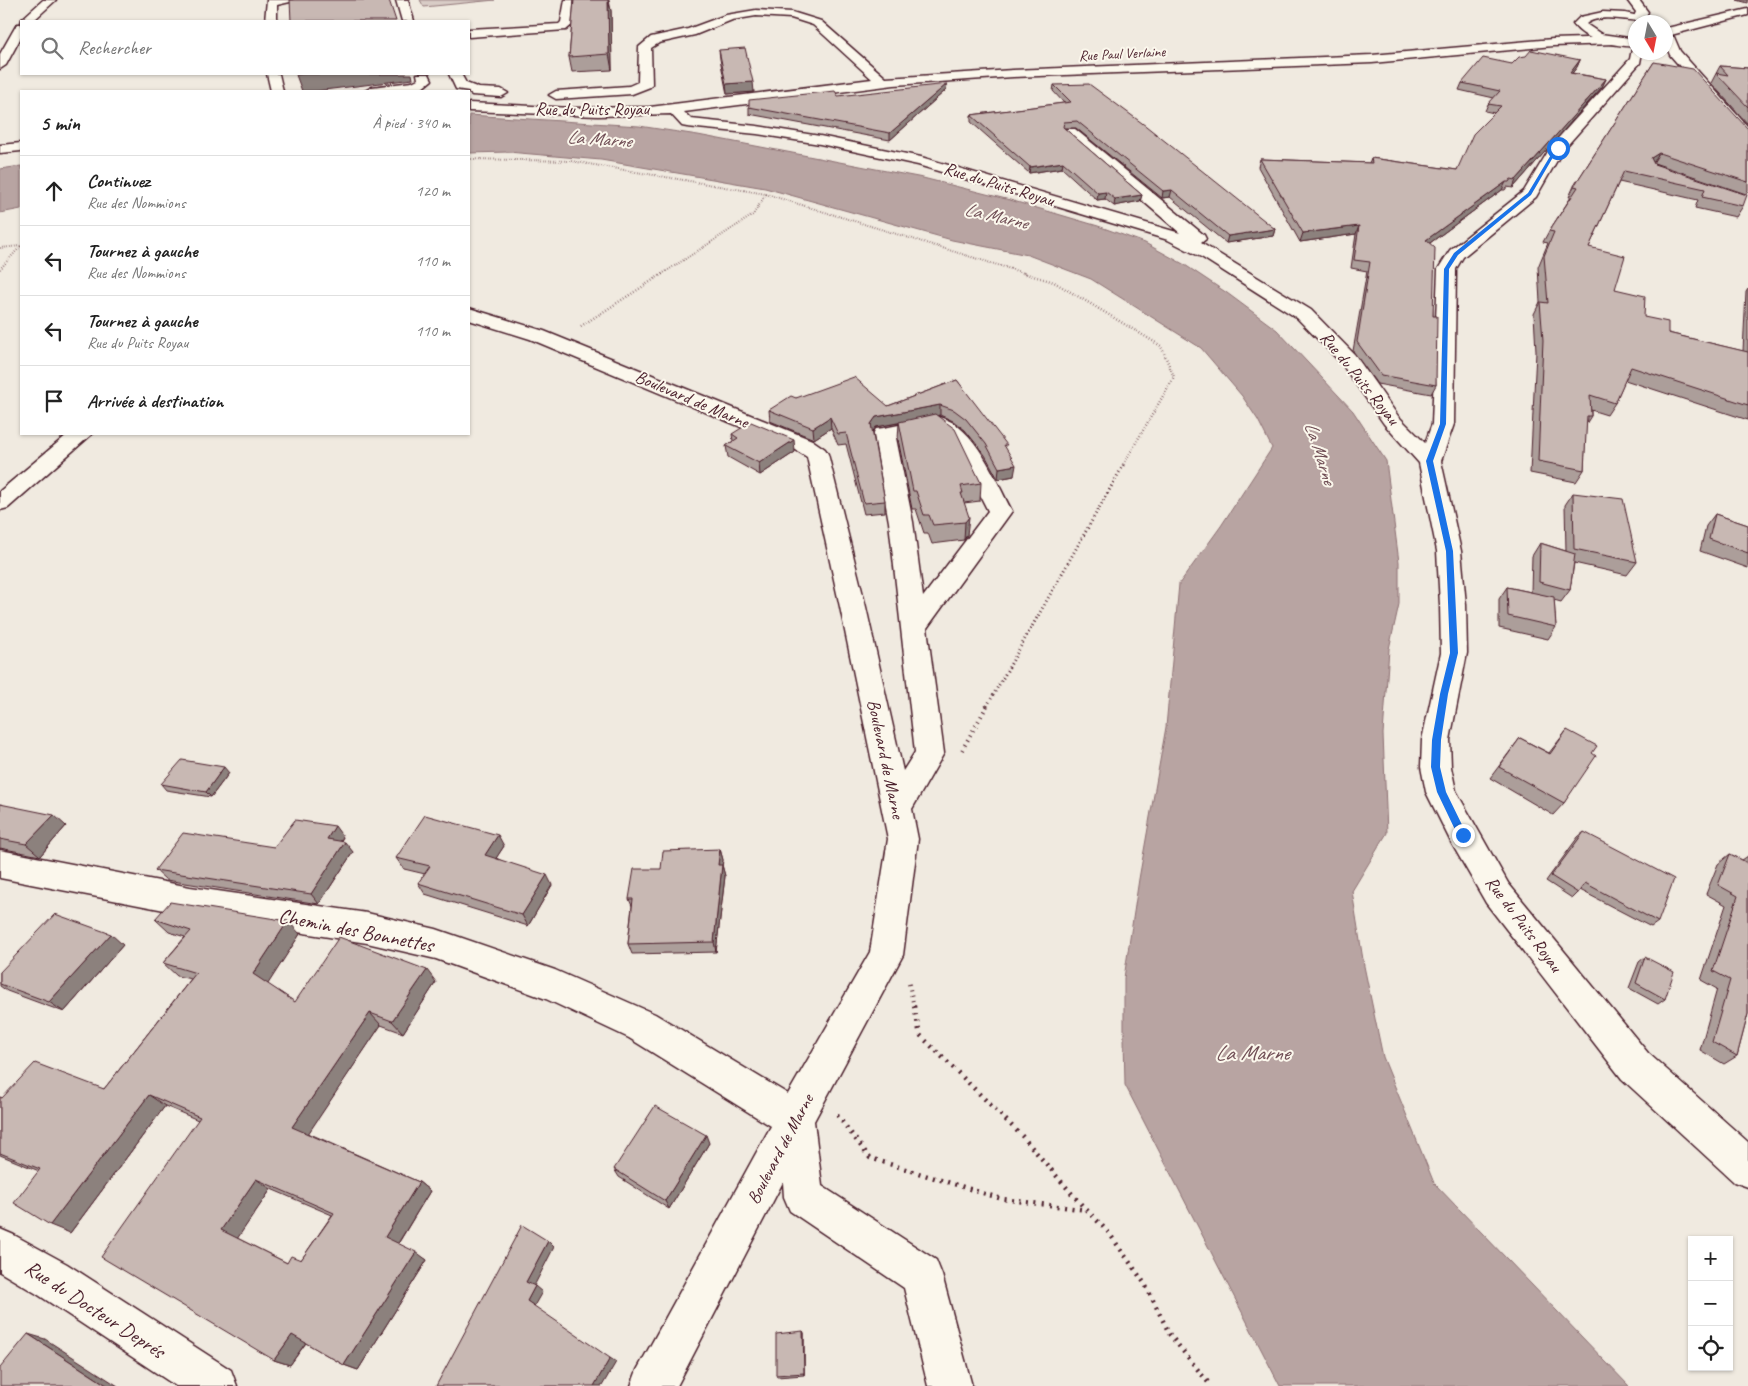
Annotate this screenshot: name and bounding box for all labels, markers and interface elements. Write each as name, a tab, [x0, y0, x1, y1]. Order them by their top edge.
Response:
north arrow	[1628, 15, 1673, 60]
search box	[20, 20, 470, 75]
icon: search	[38, 34, 66, 62]
text: Rechercher	[78, 36, 151, 60]
street label: Rue Paul Verlaine	[1078, 42, 1167, 66]
street label: Rue du Puits Royau	[535, 98, 650, 120]
text: 5 min	[40, 110, 80, 136]
text: À pied · 340 m	[372, 113, 450, 133]
water label: La Marne	[566, 125, 635, 153]
route start	[1547, 137, 1570, 160]
street label: Rue du Puits Royau	[941, 157, 1058, 212]
text: Continuez	[87, 169, 150, 193]
icon: ahead	[40, 177, 68, 205]
text: 120 m	[416, 181, 450, 201]
text: Rue des Nommions	[87, 193, 185, 213]
water label: La Marne	[962, 197, 1033, 236]
text: Tournez à gauche	[87, 239, 198, 263]
icon: left	[40, 247, 68, 275]
text: 110 m	[416, 251, 450, 271]
text: Rue des Nommions	[87, 263, 185, 283]
text: Tournez à gauche	[87, 309, 198, 333]
icon: left	[40, 317, 68, 345]
text: 110 m	[416, 321, 450, 341]
street label: Rue du Puits Royau	[1316, 327, 1405, 430]
text: Rue du Puits Royau	[87, 333, 189, 353]
street label: Boulevard de Marne	[632, 365, 753, 433]
icon: arrive	[40, 387, 68, 415]
text: Arrivée à destination	[87, 389, 223, 413]
water label: La Marne	[1299, 419, 1342, 490]
street label: Boulevard de Marne	[863, 698, 910, 822]
route end	[1452, 824, 1475, 847]
street label: Rue du Puits Royau	[1481, 872, 1568, 977]
street label: Chemin des Bonnettes	[276, 902, 437, 958]
water label: La Marne	[1215, 1039, 1292, 1067]
street label: Boulevard de Marne	[742, 1089, 819, 1208]
map controls	[1688, 1236, 1733, 1371]
button: +	[1688, 1236, 1733, 1281]
street label: Rue du Docteur Deprés	[20, 1254, 171, 1365]
button: −	[1688, 1281, 1733, 1326]
button: locate	[1688, 1326, 1733, 1371]

